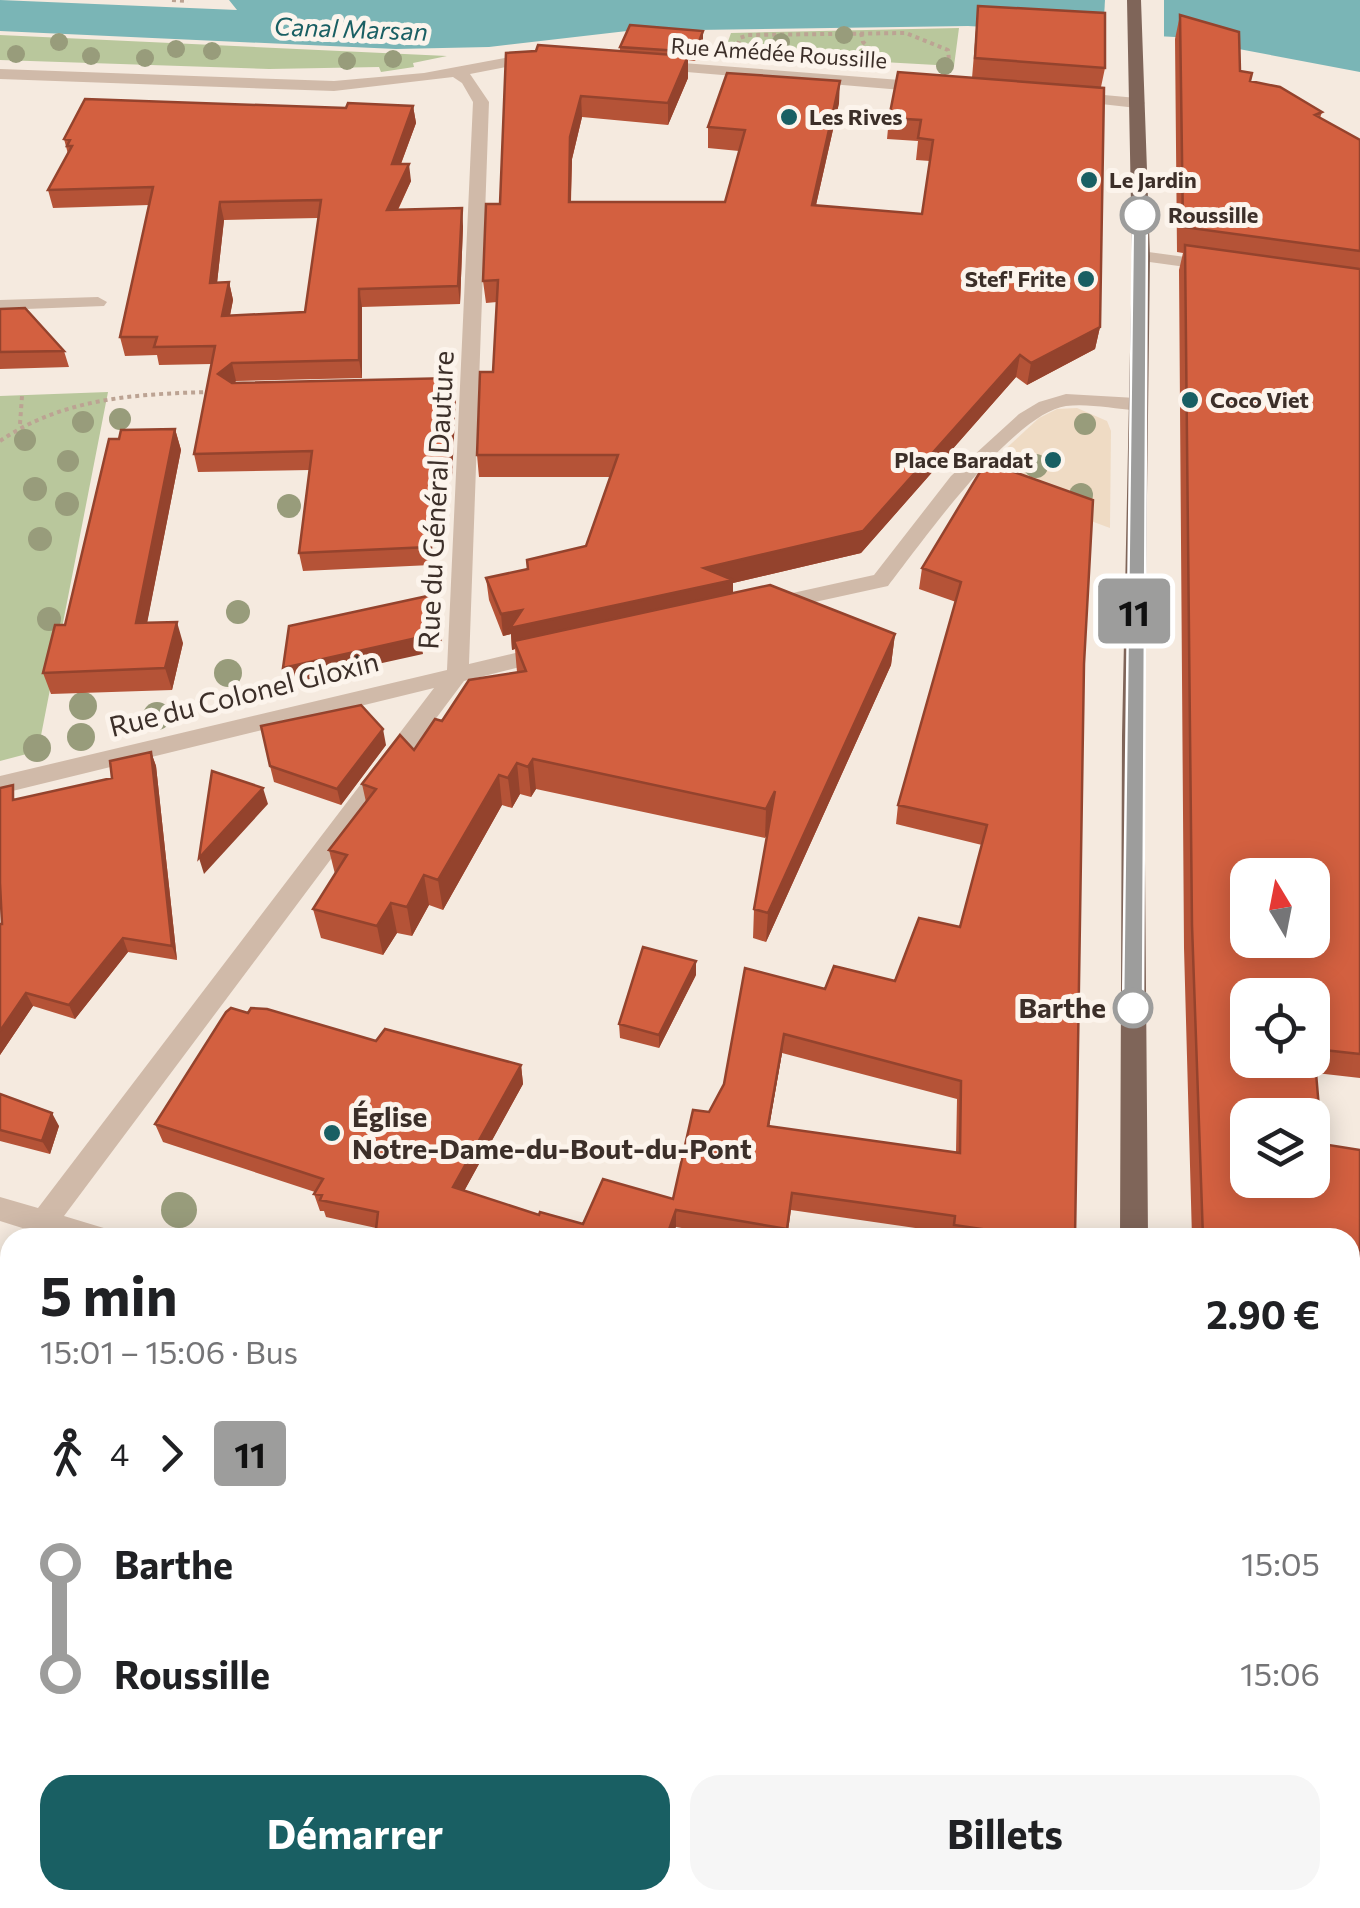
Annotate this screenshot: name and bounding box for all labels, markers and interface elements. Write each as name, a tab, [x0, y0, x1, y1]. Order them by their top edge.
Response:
water label: Canal Marsan	[274, 10, 428, 46]
street label: Rue Amédée Roussille	[670, 31, 888, 74]
place label: Les Rives	[809, 103, 902, 130]
marker: Les Rives	[778, 106, 800, 128]
place label: Le Jardin	[1109, 166, 1197, 193]
marker: Le Jardin	[1078, 169, 1100, 191]
marker: Roussille	[1121, 196, 1159, 234]
place label: Roussille	[1168, 201, 1258, 228]
place label: Stef' Frite	[965, 265, 1066, 292]
marker: Stef' Frite	[1075, 268, 1097, 290]
street label: Rue du Général Dauture	[410, 350, 460, 650]
place label: Coco Viet	[1210, 386, 1309, 413]
marker: Coco Viet	[1179, 389, 1201, 411]
place label: Place Baradat	[894, 446, 1033, 473]
marker: Place Baradat	[1042, 449, 1064, 471]
line badge: 11	[1089, 578, 1179, 644]
text: 11	[1118, 590, 1150, 633]
street label: Rue du Colonel Gloxin	[106, 643, 382, 743]
north arrow	[1230, 858, 1330, 958]
map controls	[1230, 858, 1330, 1198]
button: locate	[1230, 978, 1330, 1078]
marker: Barthe	[1114, 989, 1152, 1027]
place label: Barthe	[1018, 990, 1106, 1024]
button: layers	[1230, 1098, 1330, 1198]
place label: Église Notre-Dame-du-Bout-du-Pont	[352, 1099, 752, 1165]
marker: Église Notre-Dame-du-Bout-du-Pont	[321, 1122, 343, 1144]
text: 5 min	[40, 1260, 178, 1327]
text: 2.90 €	[1206, 1290, 1320, 1337]
text: 15:01 – 15:06 · Bus	[40, 1331, 298, 1371]
icon: walk	[40, 1426, 95, 1481]
icon: forward	[144, 1426, 199, 1481]
text: 11	[234, 1432, 266, 1475]
text: 4	[110, 1433, 129, 1473]
text: Barthe	[114, 1540, 233, 1587]
text: 15:05	[1241, 1543, 1320, 1583]
text: Roussille	[114, 1650, 270, 1697]
text: 15:06	[1240, 1653, 1320, 1693]
button: Démarrer	[40, 1775, 670, 1890]
button: Billets	[690, 1775, 1320, 1890]

